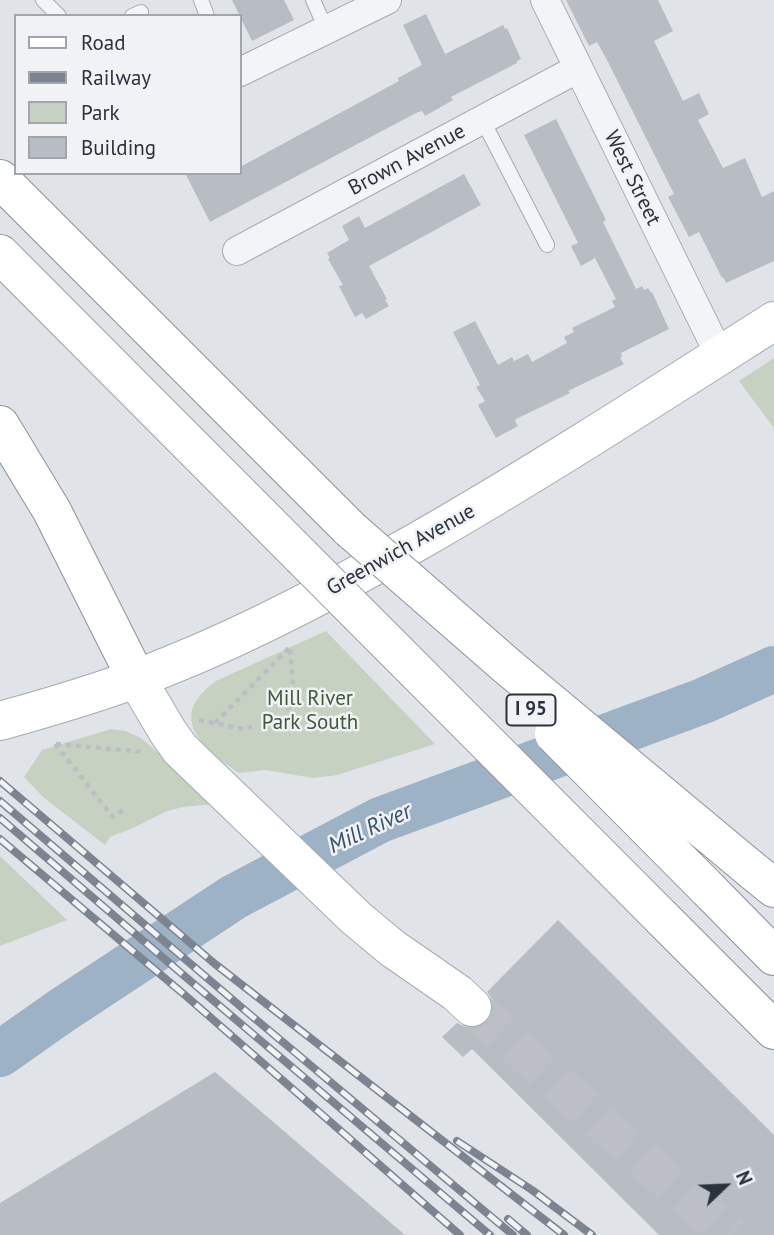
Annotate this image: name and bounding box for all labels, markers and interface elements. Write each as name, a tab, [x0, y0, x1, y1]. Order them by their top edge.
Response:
legend	[14, 14, 242, 175]
text: Road	[81, 29, 125, 56]
text: Railway	[81, 64, 151, 91]
text: Park	[81, 99, 120, 126]
street label: Brown Avenue	[344, 119, 470, 201]
street label: West Street	[598, 126, 666, 230]
text: Building	[81, 134, 156, 161]
street label: Greenwich Avenue	[322, 499, 480, 601]
park label: Mill River Park South	[262, 686, 358, 736]
road number: I 95	[506, 694, 556, 726]
water label: Mill River	[324, 798, 416, 860]
north arrow	[690, 1151, 760, 1221]
text: N	[731, 1167, 758, 1188]

